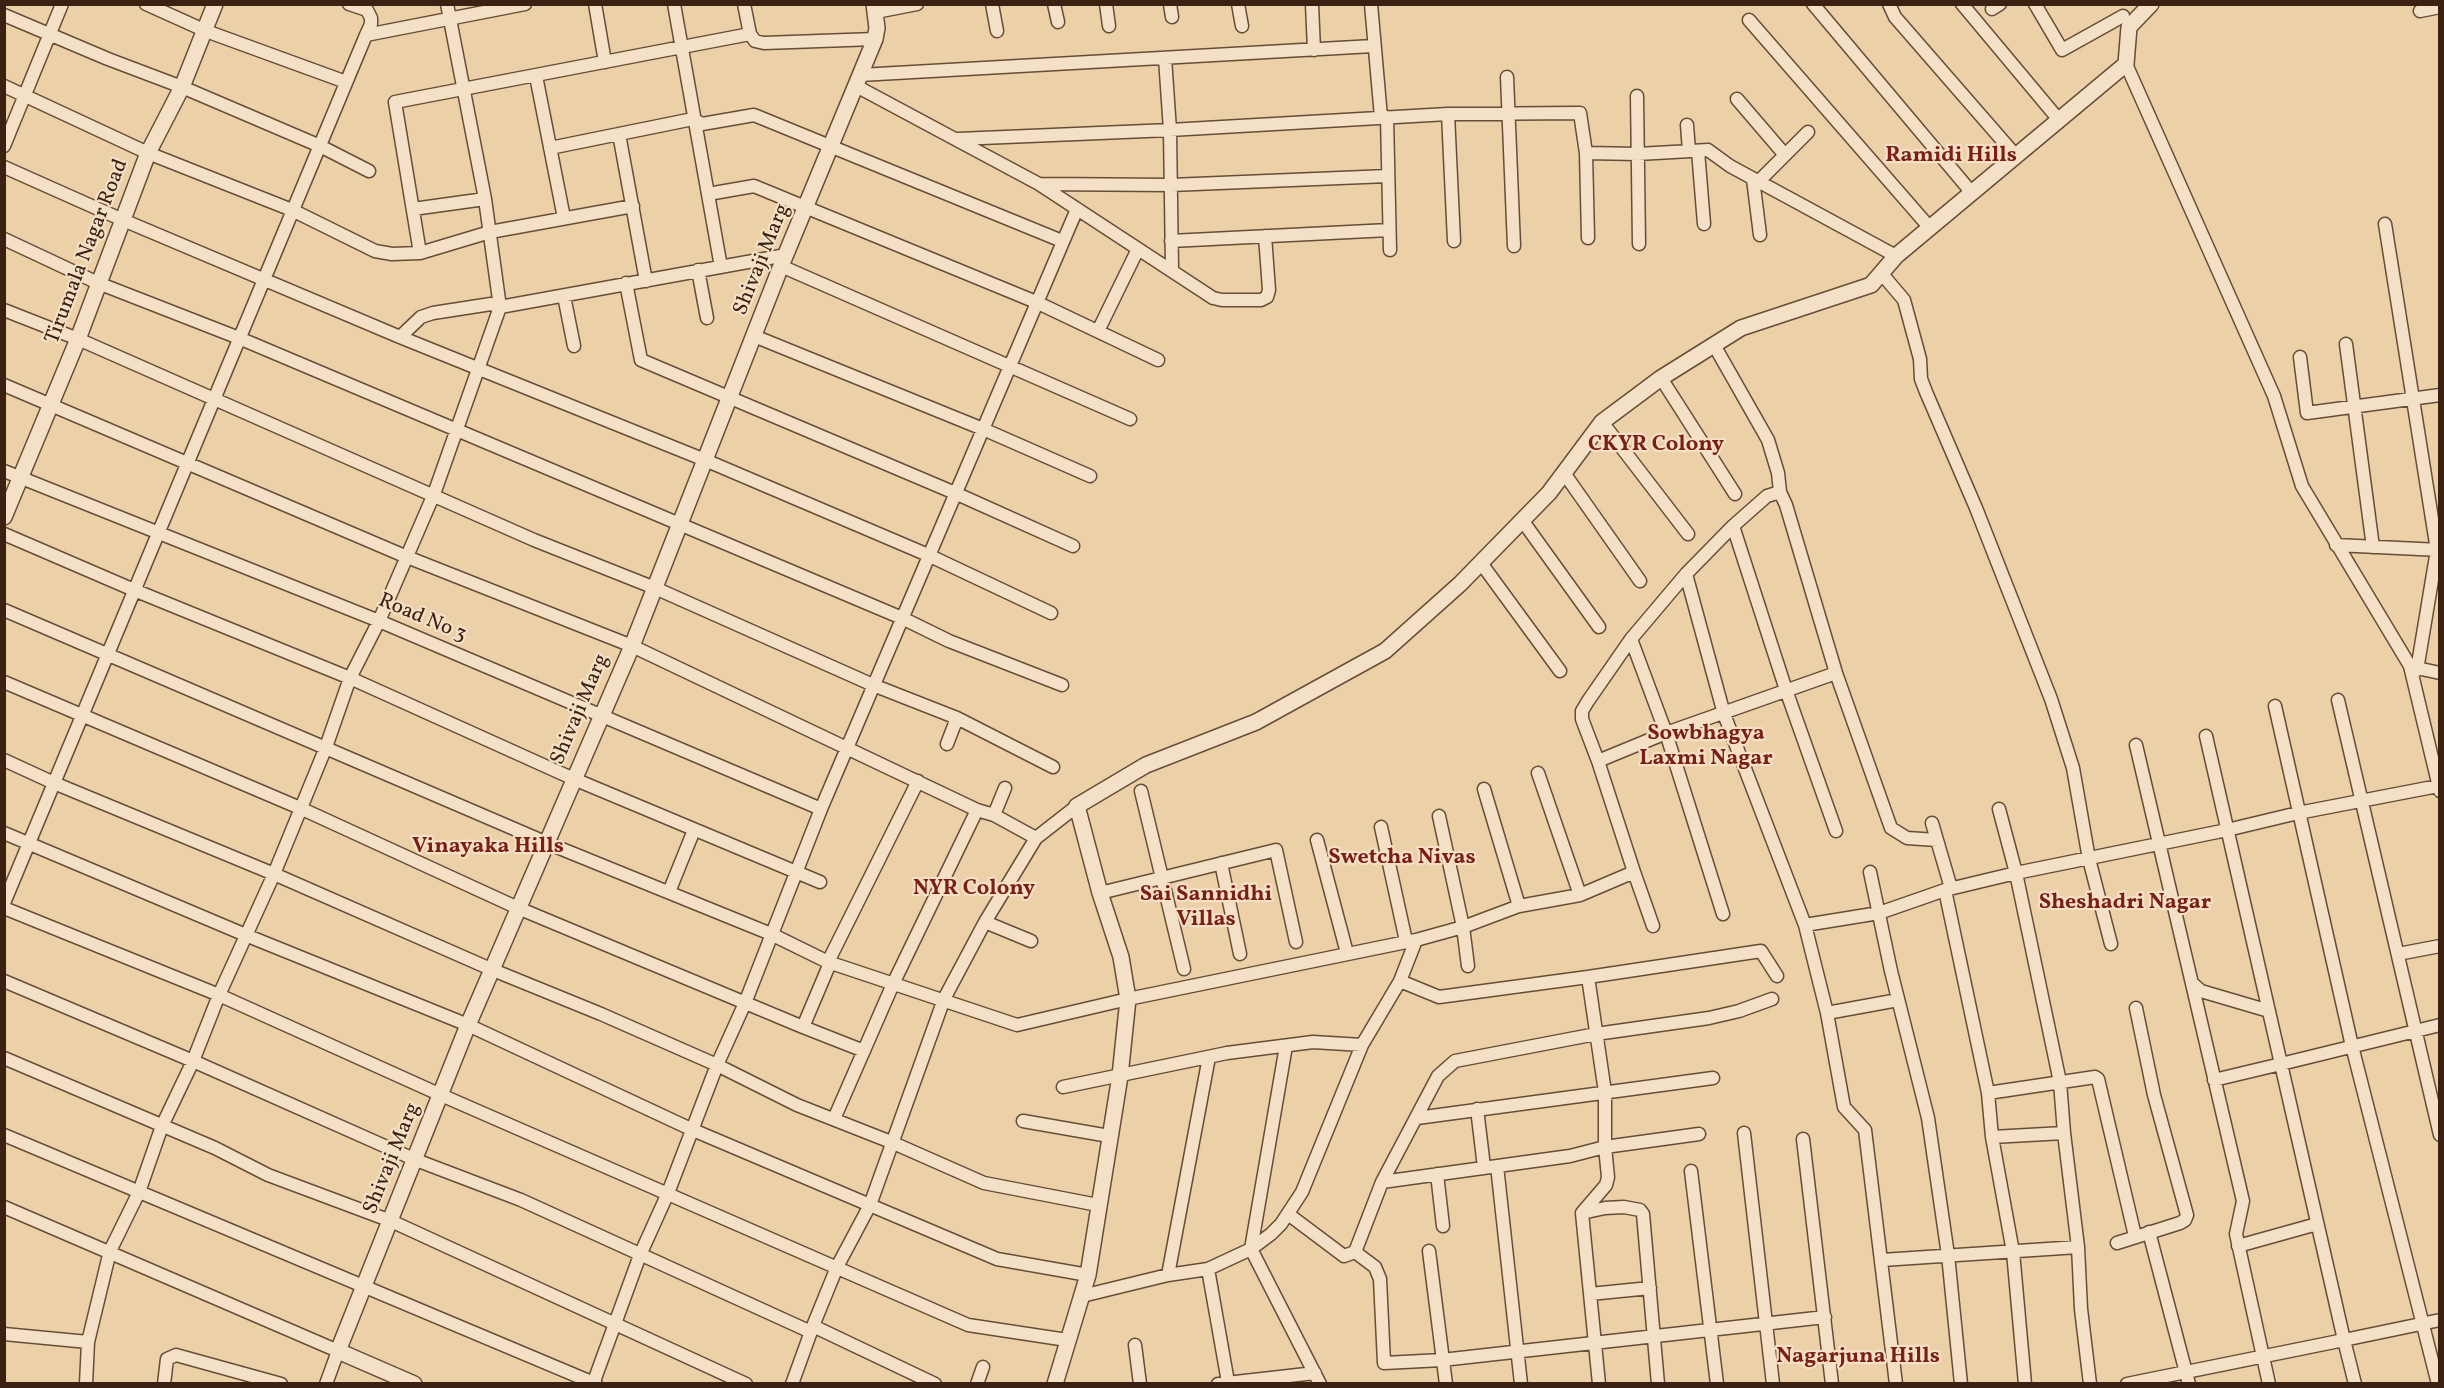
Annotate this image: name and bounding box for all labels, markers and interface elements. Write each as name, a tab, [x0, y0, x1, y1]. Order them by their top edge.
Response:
district label: Ramidi Hills	[1885, 144, 2017, 170]
street label: Tirumala Nagar Road	[41, 156, 135, 348]
street label: Shivaji Marg	[729, 201, 797, 319]
district label: CKYR Colony	[1588, 433, 1724, 459]
street label: Road No 3	[374, 589, 470, 649]
street label: Shivaji Marg	[546, 651, 616, 769]
district label: Sowbhagya Laxmi Nagar	[1639, 722, 1773, 774]
district label: Vinayaka Hills	[412, 835, 564, 861]
district label: Swetcha Nivas	[1328, 846, 1476, 872]
district label: NYR Colony	[913, 877, 1035, 903]
district label: Sai Sannidhi Villas	[1140, 883, 1272, 934]
district label: Sheshadri Nagar	[2039, 891, 2211, 917]
street label: Shivaji Marg	[359, 1100, 427, 1218]
district label: Nagarjuna Hills	[1776, 1345, 1940, 1371]

